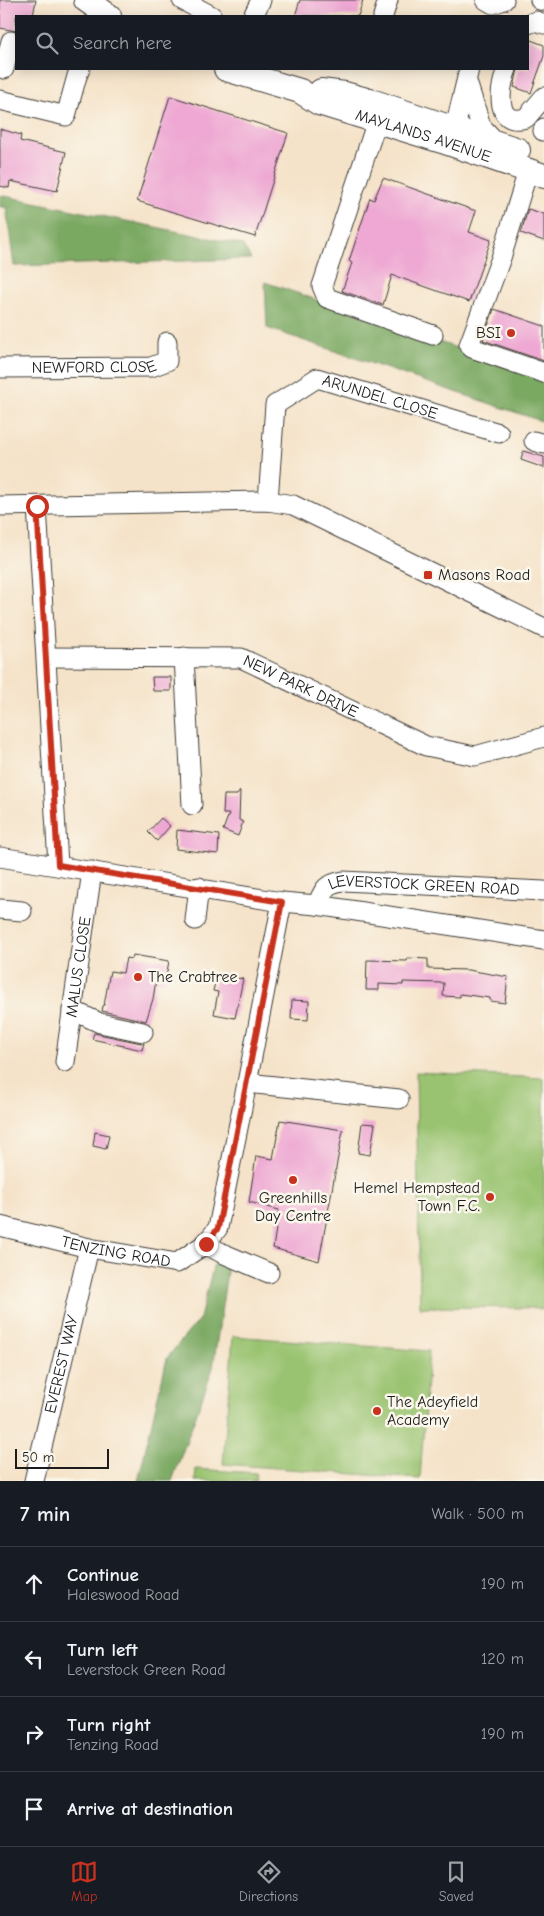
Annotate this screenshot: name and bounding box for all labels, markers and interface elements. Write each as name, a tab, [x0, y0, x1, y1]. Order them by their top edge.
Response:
search box	[15, 15, 529, 70]
icon: search	[33, 29, 61, 57]
text: Search here	[73, 32, 172, 54]
street label: MAYLANDS AVENUE	[353, 106, 494, 166]
place label: BSI	[476, 324, 501, 342]
marker: BSI	[505, 327, 517, 339]
street label: NEWFORD CLOSE	[32, 357, 159, 377]
street label: ARUNDEL CLOSE	[320, 371, 440, 423]
route start	[26, 495, 49, 518]
place label: Masons Road	[438, 566, 530, 584]
marker: Masons Road	[422, 569, 434, 581]
street label: NEW PARK DRIVE	[240, 651, 361, 721]
street label: LEVERSTOCK GREEN ROAD	[325, 872, 520, 899]
street label: MALUS CLOSE	[62, 915, 95, 1019]
place label: The Crabtree	[148, 968, 238, 986]
marker: The Crabtree	[132, 971, 144, 983]
marker: Greenhills Day Centre	[287, 1174, 299, 1186]
place label: Hemel Hempstead Town F.C.	[354, 1179, 480, 1215]
place label: Greenhills Day Centre	[255, 1189, 331, 1225]
marker: Hemel Hempstead Town F.C.	[484, 1191, 496, 1203]
street label: TENZING ROAD	[60, 1233, 172, 1271]
route end	[195, 1233, 218, 1256]
street label: EVEREST WAY	[41, 1313, 82, 1415]
place label: The Adeyfield Academy	[387, 1393, 478, 1429]
marker: The Adeyfield Academy	[371, 1405, 383, 1417]
scale bar	[15, 1446, 109, 1469]
text: 50 m	[22, 1449, 54, 1466]
text: 7 min	[20, 1502, 70, 1526]
text: Walk · 500 m	[431, 1505, 524, 1523]
text: Continue	[67, 1564, 139, 1586]
icon: ahead	[20, 1570, 48, 1598]
text: 190 m	[481, 1575, 524, 1593]
text: Haleswood Road	[67, 1586, 180, 1604]
text: Turn left	[67, 1639, 138, 1661]
icon: left	[20, 1645, 48, 1673]
text: 120 m	[481, 1650, 524, 1668]
text: Leverstock Green Road	[67, 1661, 226, 1679]
text: Turn right	[67, 1714, 151, 1736]
icon: right	[20, 1720, 48, 1748]
text: 190 m	[481, 1725, 524, 1743]
text: Tenzing Road	[67, 1736, 159, 1754]
icon: arrive	[20, 1795, 48, 1823]
text: Arrive at destination	[67, 1798, 233, 1820]
tab: Map	[70, 1858, 98, 1905]
tab: Directions	[239, 1858, 298, 1905]
tab: Saved	[439, 1858, 474, 1905]

